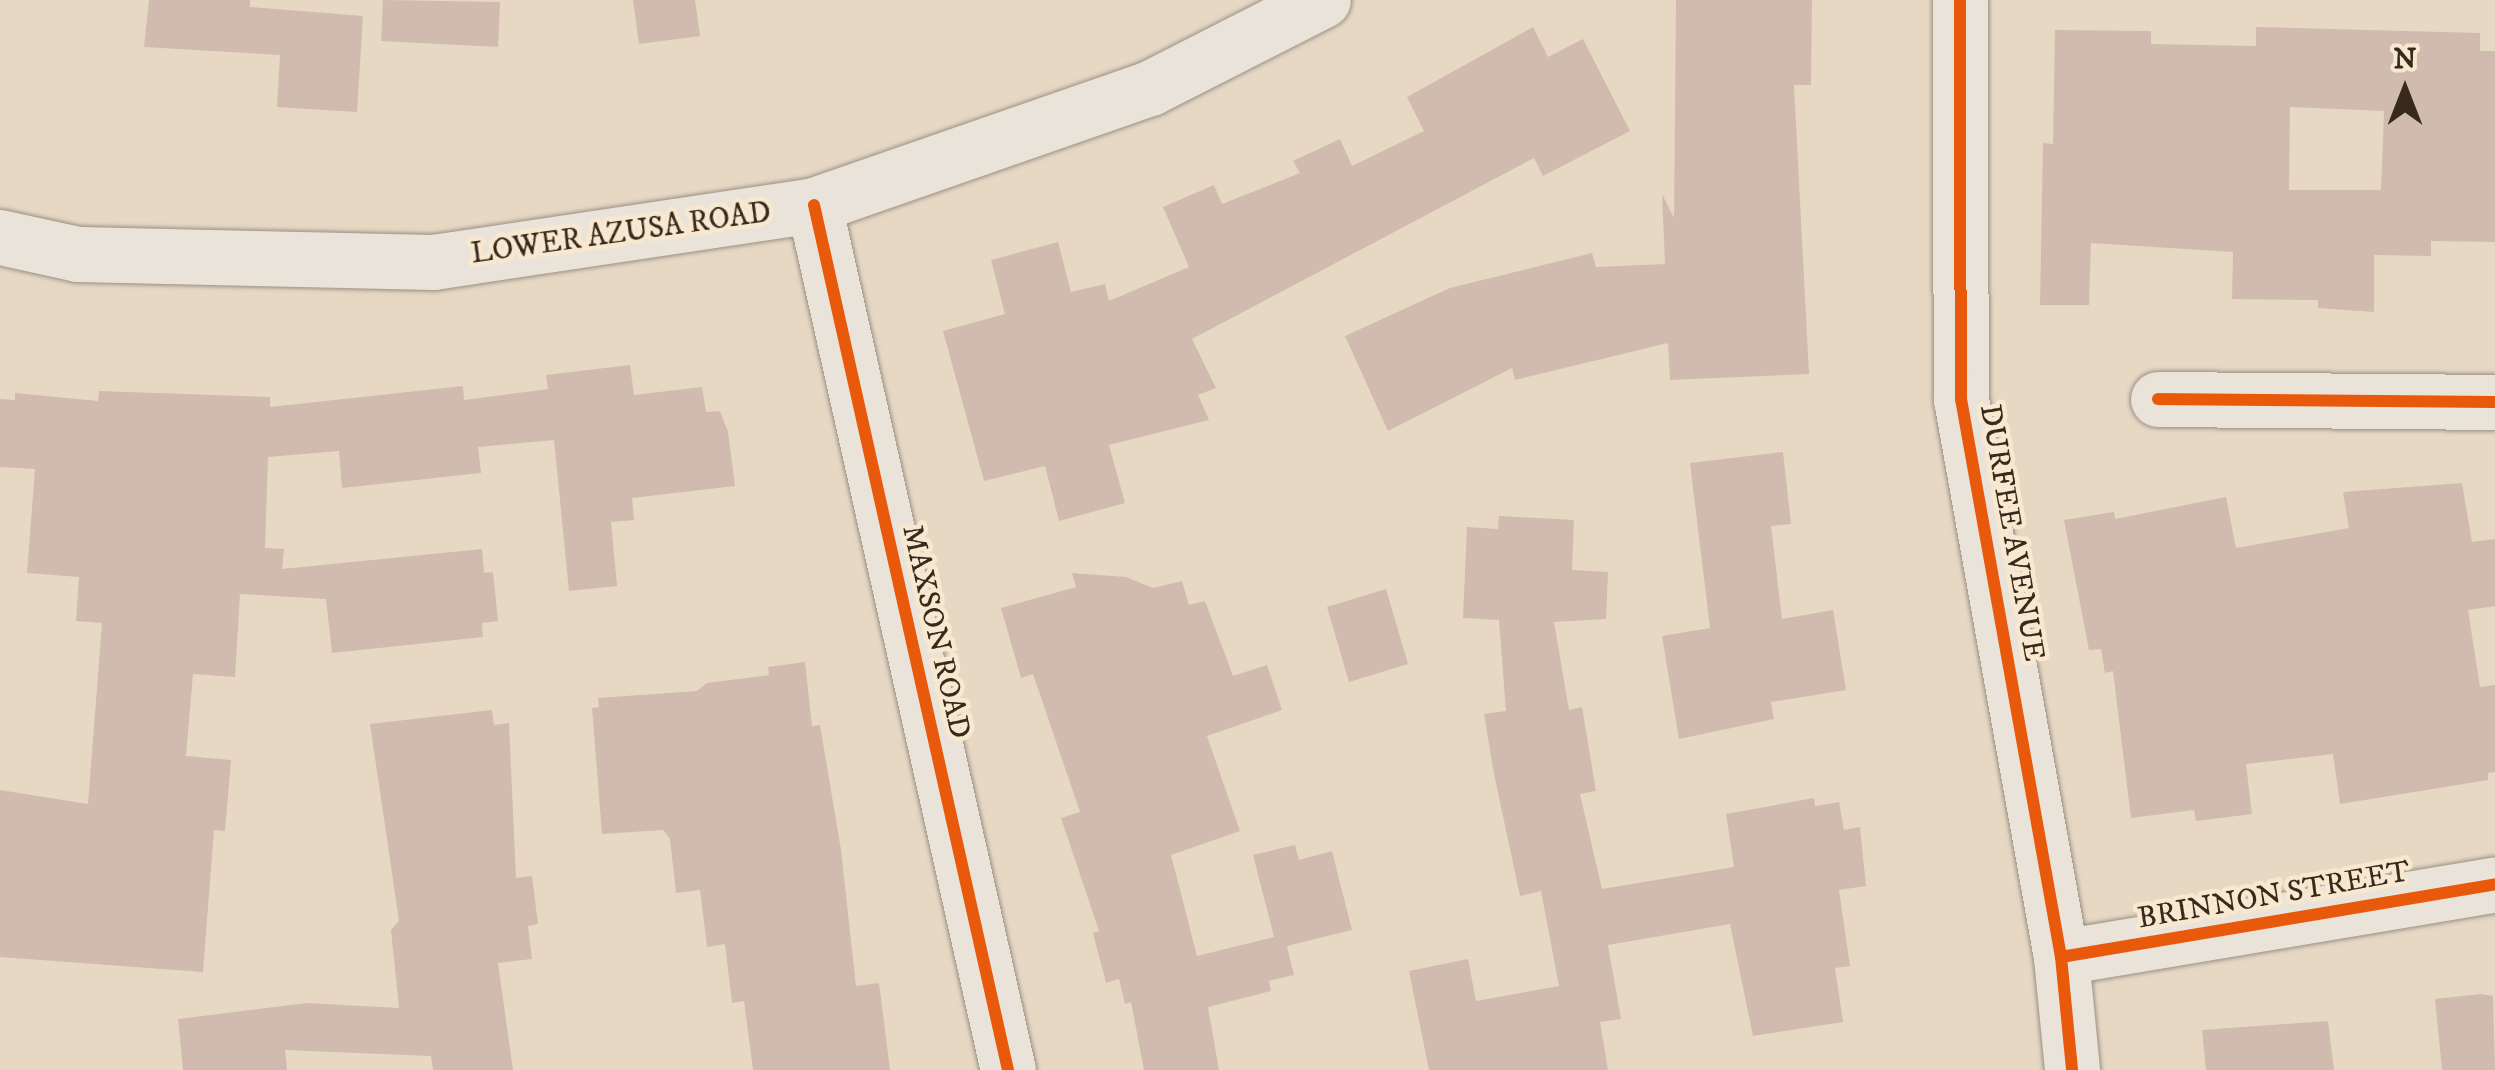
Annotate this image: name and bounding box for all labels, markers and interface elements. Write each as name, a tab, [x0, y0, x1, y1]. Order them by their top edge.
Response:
north arrow	[2355, 40, 2455, 140]
text: N	[2394, 42, 2416, 77]
street label: LOWER AZUSA ROAD	[469, 195, 773, 273]
street label: DURFEE AVENUE	[1971, 402, 2051, 664]
street label: MAXSON ROAD	[893, 522, 977, 742]
street label: BRINNON STREET	[2135, 854, 2413, 938]

